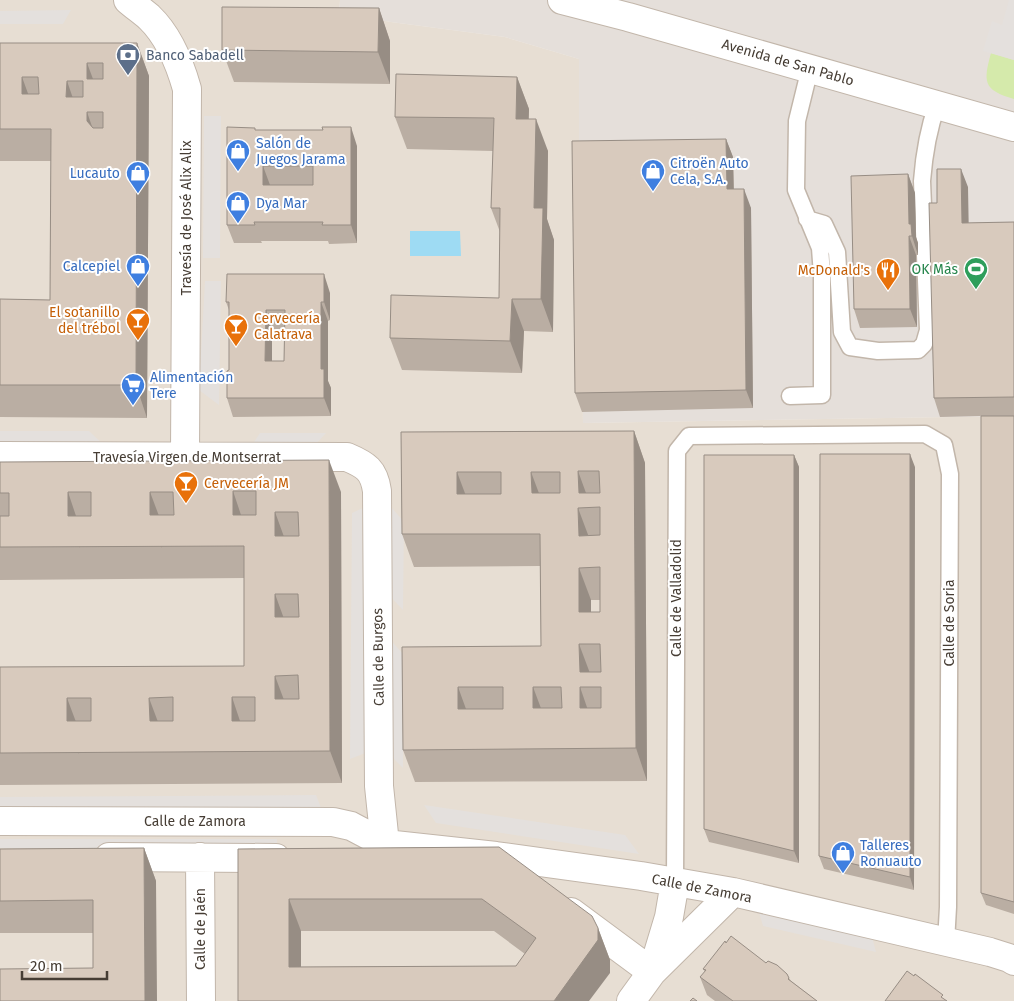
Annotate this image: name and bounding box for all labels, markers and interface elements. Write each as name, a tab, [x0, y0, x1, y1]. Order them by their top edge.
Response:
street label: Avenida de San Pablo	[720, 35, 856, 89]
bank icon: Banco Sabadell	[115, 42, 141, 76]
place label: Banco Sabadell	[146, 47, 244, 64]
place label: Salón de Juegos Jarama	[256, 135, 346, 168]
shop icon: Salón de Juegos Jarama	[225, 138, 251, 172]
street label: Travesía de José Alix Alix	[178, 140, 195, 295]
place label: Citroën Auto Cela, S.A.	[670, 155, 749, 188]
shop icon: Citroën Auto Cela, S.A.	[640, 158, 666, 192]
shop icon: Lucauto	[125, 160, 151, 194]
place label: Lucauto	[70, 165, 120, 182]
shop icon: Dya Mar	[225, 190, 251, 224]
place label: Dya Mar	[256, 195, 308, 212]
shop icon: Calcepiel	[125, 253, 151, 287]
sports icon: OK Más	[963, 256, 989, 290]
restaurant icon: McDonald's	[875, 257, 901, 291]
place label: Calcepiel	[63, 258, 120, 275]
place label: OK Más	[911, 261, 958, 278]
place label: McDonald's	[798, 262, 870, 279]
place label: El sotanillo del trébol	[49, 304, 120, 337]
bar icon: El sotanillo del trébol	[125, 307, 151, 341]
place label: Cervecería Calatrava	[254, 310, 320, 343]
bar icon: Cervecería Calatrava	[223, 313, 249, 347]
place label: Alimentación Tere	[150, 369, 234, 402]
supermarket icon: Alimentación Tere	[120, 372, 146, 406]
street label: Travesía Virgen de Montserrat	[93, 449, 282, 466]
bar icon: Cervecería JM	[173, 470, 199, 504]
place label: Cervecería JM	[204, 475, 289, 492]
street label: Calle de Valladolid	[668, 539, 685, 657]
street label: Calle de Soria	[941, 579, 958, 667]
street label: Calle de Burgos	[369, 607, 388, 706]
street label: Calle de Zamora	[144, 813, 246, 830]
place label: Talleres Ronuauto	[860, 837, 922, 870]
shop icon: Talleres Ronuauto	[830, 840, 856, 874]
street label: Calle de Zamora	[650, 870, 753, 907]
street label: Calle de Jaén	[192, 888, 209, 970]
scale bar	[22, 948, 108, 980]
text: 20 m	[30, 957, 63, 975]

